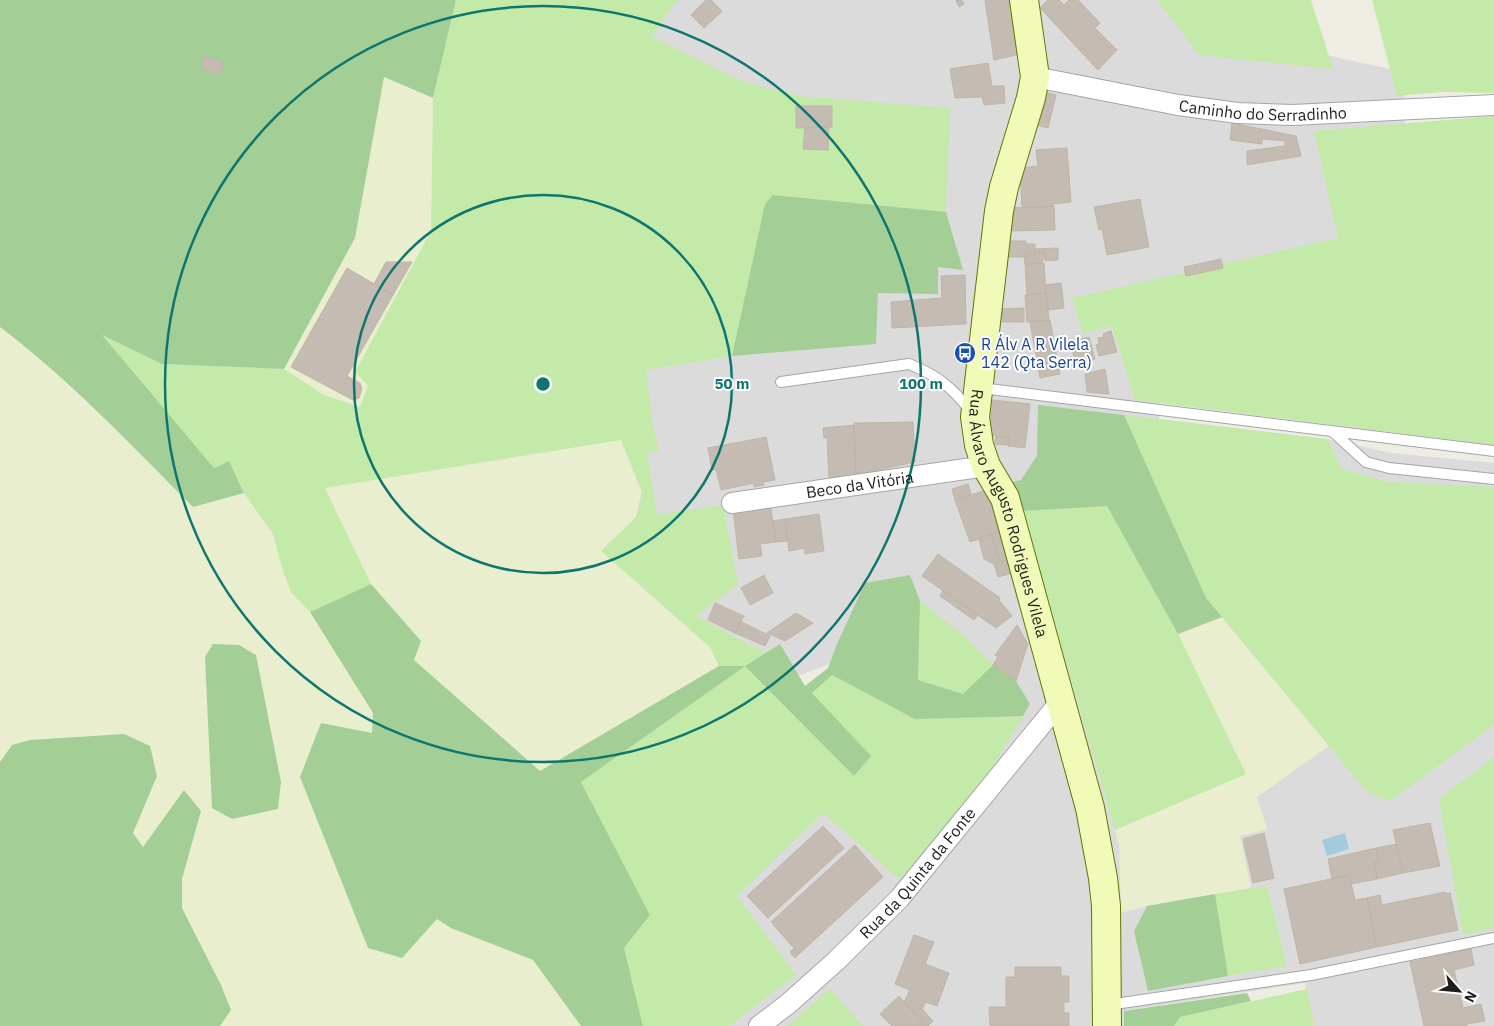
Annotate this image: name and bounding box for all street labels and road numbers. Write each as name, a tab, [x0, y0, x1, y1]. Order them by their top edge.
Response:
street label: Caminho do Serradinho	[1178, 95, 1347, 125]
street label: Rua Álvaro Augusto Rodrigues Vilela	[965, 388, 1053, 640]
street label: Beco da Vitória	[805, 467, 915, 502]
street label: Rua da Quinta da Fonte	[855, 803, 980, 943]

